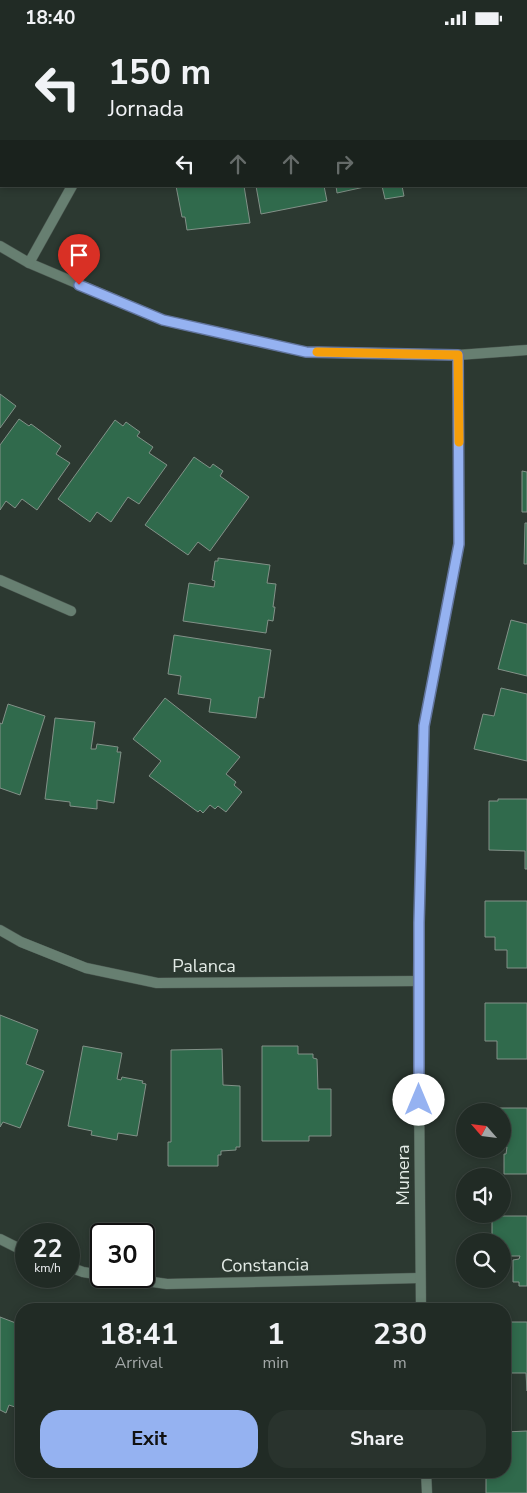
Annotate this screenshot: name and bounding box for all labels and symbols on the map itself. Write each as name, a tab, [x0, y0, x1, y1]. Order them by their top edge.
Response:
pin	[58, 234, 100, 285]
street label: Palanca	[172, 954, 236, 978]
position arrow	[392, 1073, 444, 1125]
north arrow	[456, 1103, 511, 1157]
street label: Munera	[391, 1144, 415, 1206]
speed limit sign: 30	[90, 1223, 155, 1288]
street label: Constancia	[221, 1252, 309, 1278]

